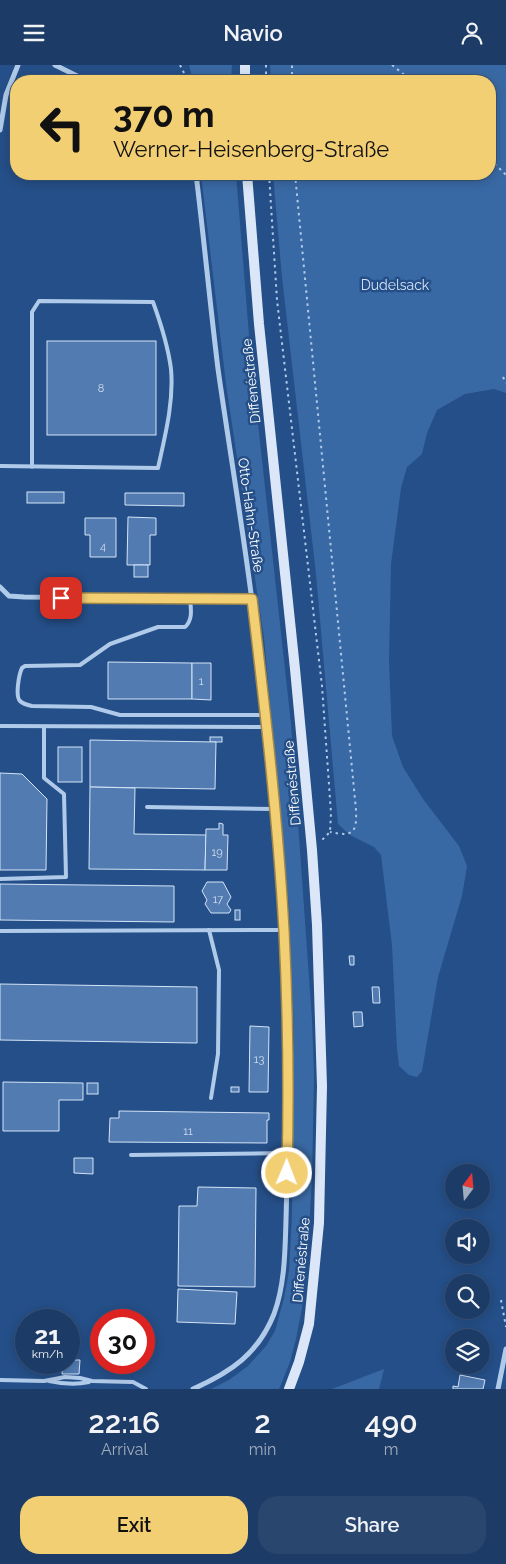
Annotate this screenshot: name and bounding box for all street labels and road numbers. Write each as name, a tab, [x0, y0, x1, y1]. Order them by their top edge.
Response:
street label: Diffenéstraße	[239, 338, 263, 424]
street label: Otto-Hahn-Straße	[235, 457, 267, 573]
street label: Diffenéstraße	[280, 740, 304, 826]
street label: Diffenéstraße	[289, 1217, 313, 1303]

